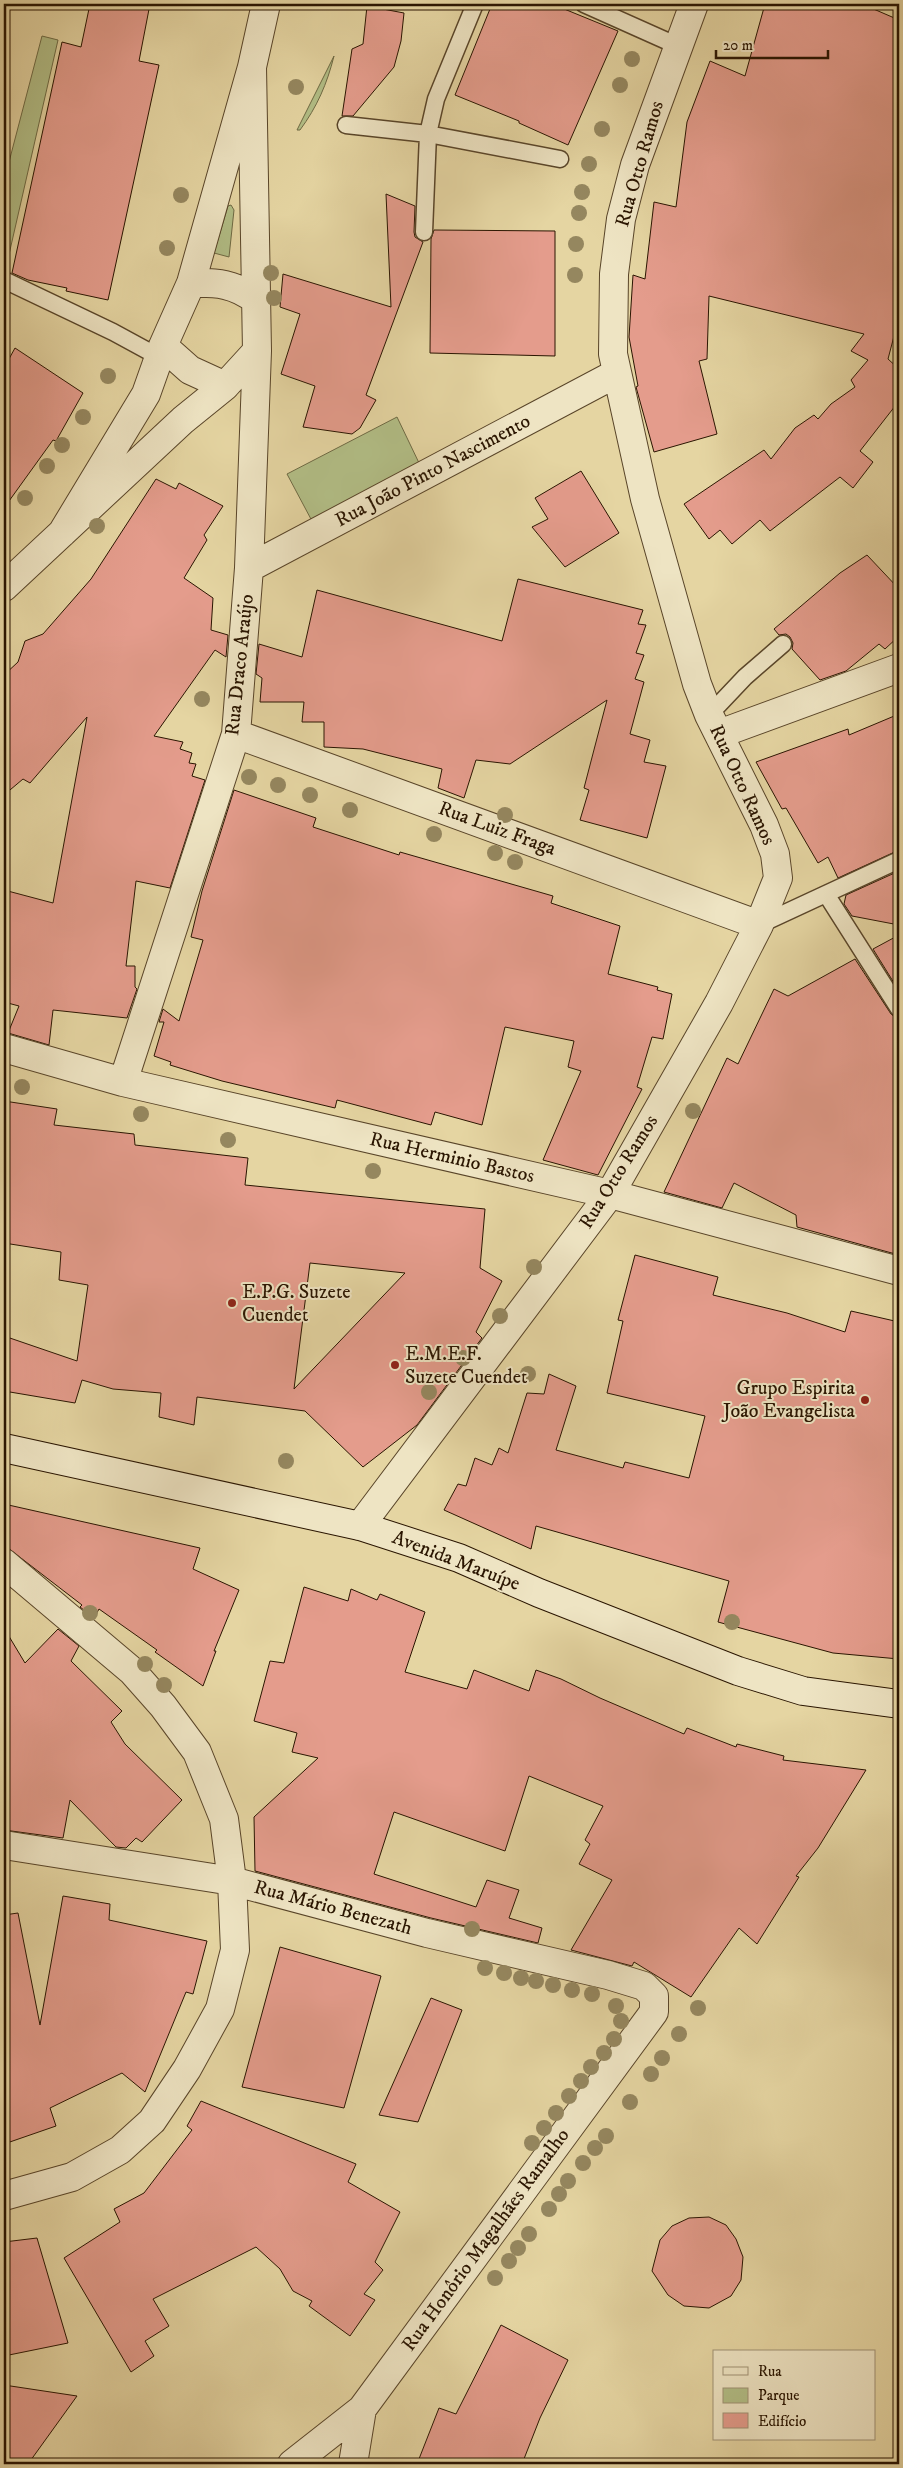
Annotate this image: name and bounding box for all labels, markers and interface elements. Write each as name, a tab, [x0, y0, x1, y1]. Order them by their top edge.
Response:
scale bar	[716, 28, 828, 60]
text: 20 m	[723, 36, 753, 55]
street label: Rua Otto Ramos	[610, 98, 670, 230]
street label: Rua João Pinto Nascimento	[331, 409, 535, 533]
street label: Rua Draco Araújo	[220, 593, 260, 737]
street label: Rua Otto Ramos	[703, 721, 781, 849]
street label: Rua Luiz Fraga	[435, 796, 560, 862]
street label: Rua Otto Ramos	[574, 1110, 664, 1234]
street label: Rua Herminio Bastos	[367, 1127, 537, 1189]
place label: E.P.G. Suzete Cuendet	[242, 1280, 351, 1328]
marker: E.P.G. Suzete Cuendet	[226, 1297, 238, 1309]
place label: E.M.E.F. Suzete Cuendet	[405, 1342, 527, 1390]
marker: E.M.E.F. Suzete Cuendet	[389, 1359, 401, 1371]
place label: Grupo Espirita João Evangelista	[721, 1376, 856, 1424]
marker: Grupo Espirita João Evangelista	[859, 1394, 871, 1406]
street label: Avenida Maruípe	[388, 1525, 524, 1597]
street label: Rua Mário Benezath	[251, 1875, 415, 1941]
street label: Rua Honôrio Magalhães Ramalho	[397, 2124, 575, 2356]
legend	[713, 2350, 876, 2440]
text: Rua	[758, 2362, 782, 2381]
text: Parque	[758, 2386, 799, 2405]
text: Edifício	[758, 2412, 806, 2431]

